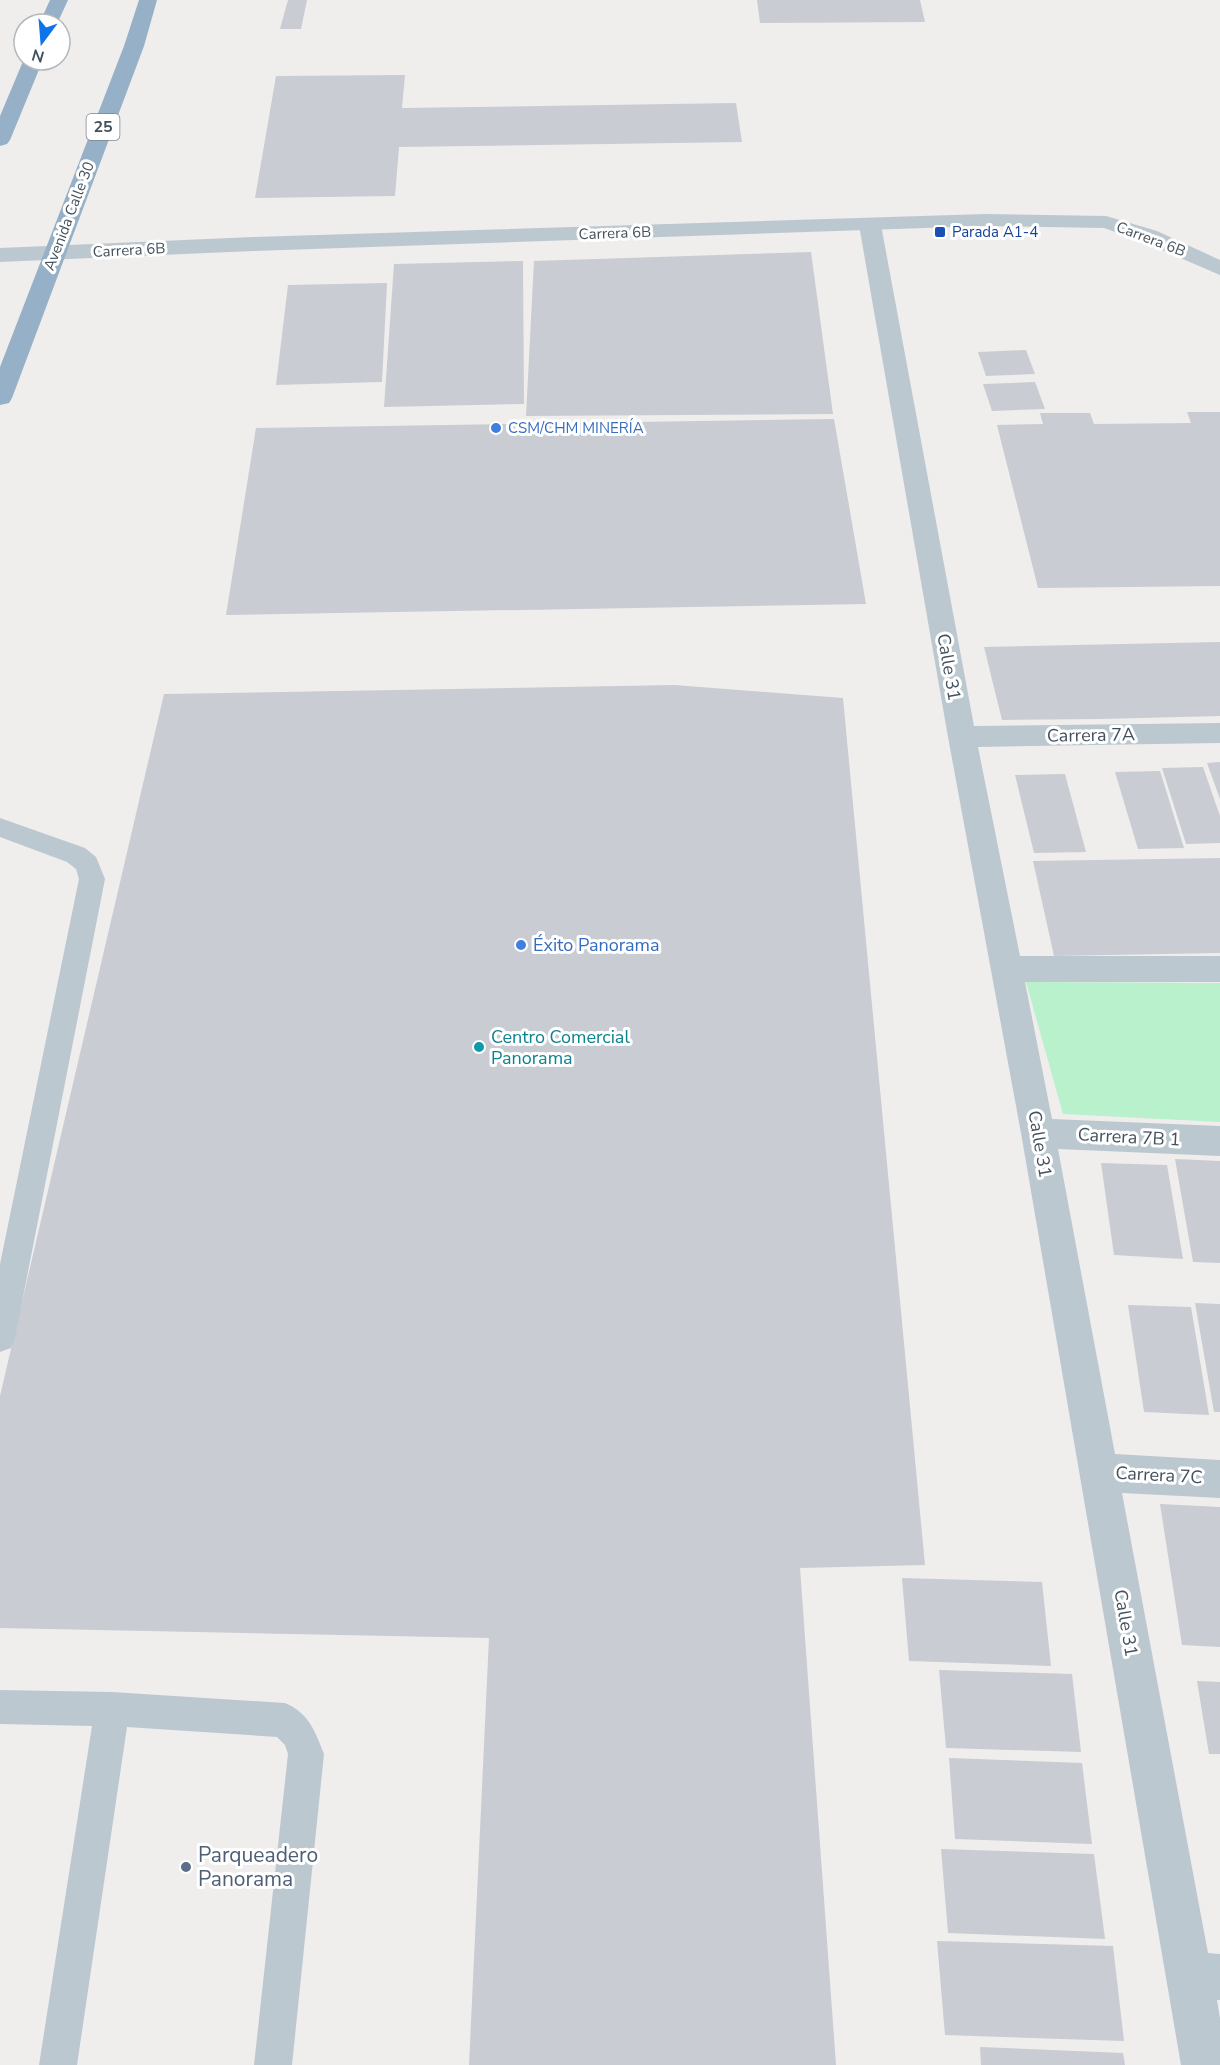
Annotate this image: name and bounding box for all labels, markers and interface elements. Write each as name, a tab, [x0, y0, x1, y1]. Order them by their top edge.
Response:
north arrow	[12, 12, 72, 72]
text: N	[29, 43, 47, 68]
road number: 25	[86, 114, 120, 140]
street label: Avenida Calle 30	[39, 159, 99, 273]
street label: Carrera 6B	[1113, 217, 1189, 261]
street label: Carrera 6B	[578, 222, 652, 244]
place label: Parada A1-4	[952, 222, 1038, 242]
marker: Parada A1-4	[933, 225, 947, 239]
street label: Carrera 6B	[92, 238, 166, 262]
place label: CSM/CHM MINERÍA	[508, 418, 644, 438]
marker: CSM/CHM MINERÍA	[489, 421, 503, 435]
street label: Calle 31	[931, 632, 967, 702]
street label: Carrera 7A	[1047, 722, 1135, 748]
place label: Éxito Panorama	[533, 933, 660, 957]
marker: Éxito Panorama	[514, 938, 528, 952]
place label: Centro Comercial Panorama	[491, 1025, 630, 1070]
marker: Centro Comercial Panorama	[472, 1040, 486, 1054]
street label: Calle 31	[1022, 1109, 1058, 1179]
street label: Carrera 7B 1	[1077, 1122, 1181, 1152]
street label: Carrera 7C	[1115, 1461, 1203, 1489]
street label: Calle 31	[1108, 1588, 1144, 1658]
place label: Parqueadero Panorama	[198, 1841, 318, 1893]
marker: Parqueadero Panorama	[179, 1860, 193, 1874]

